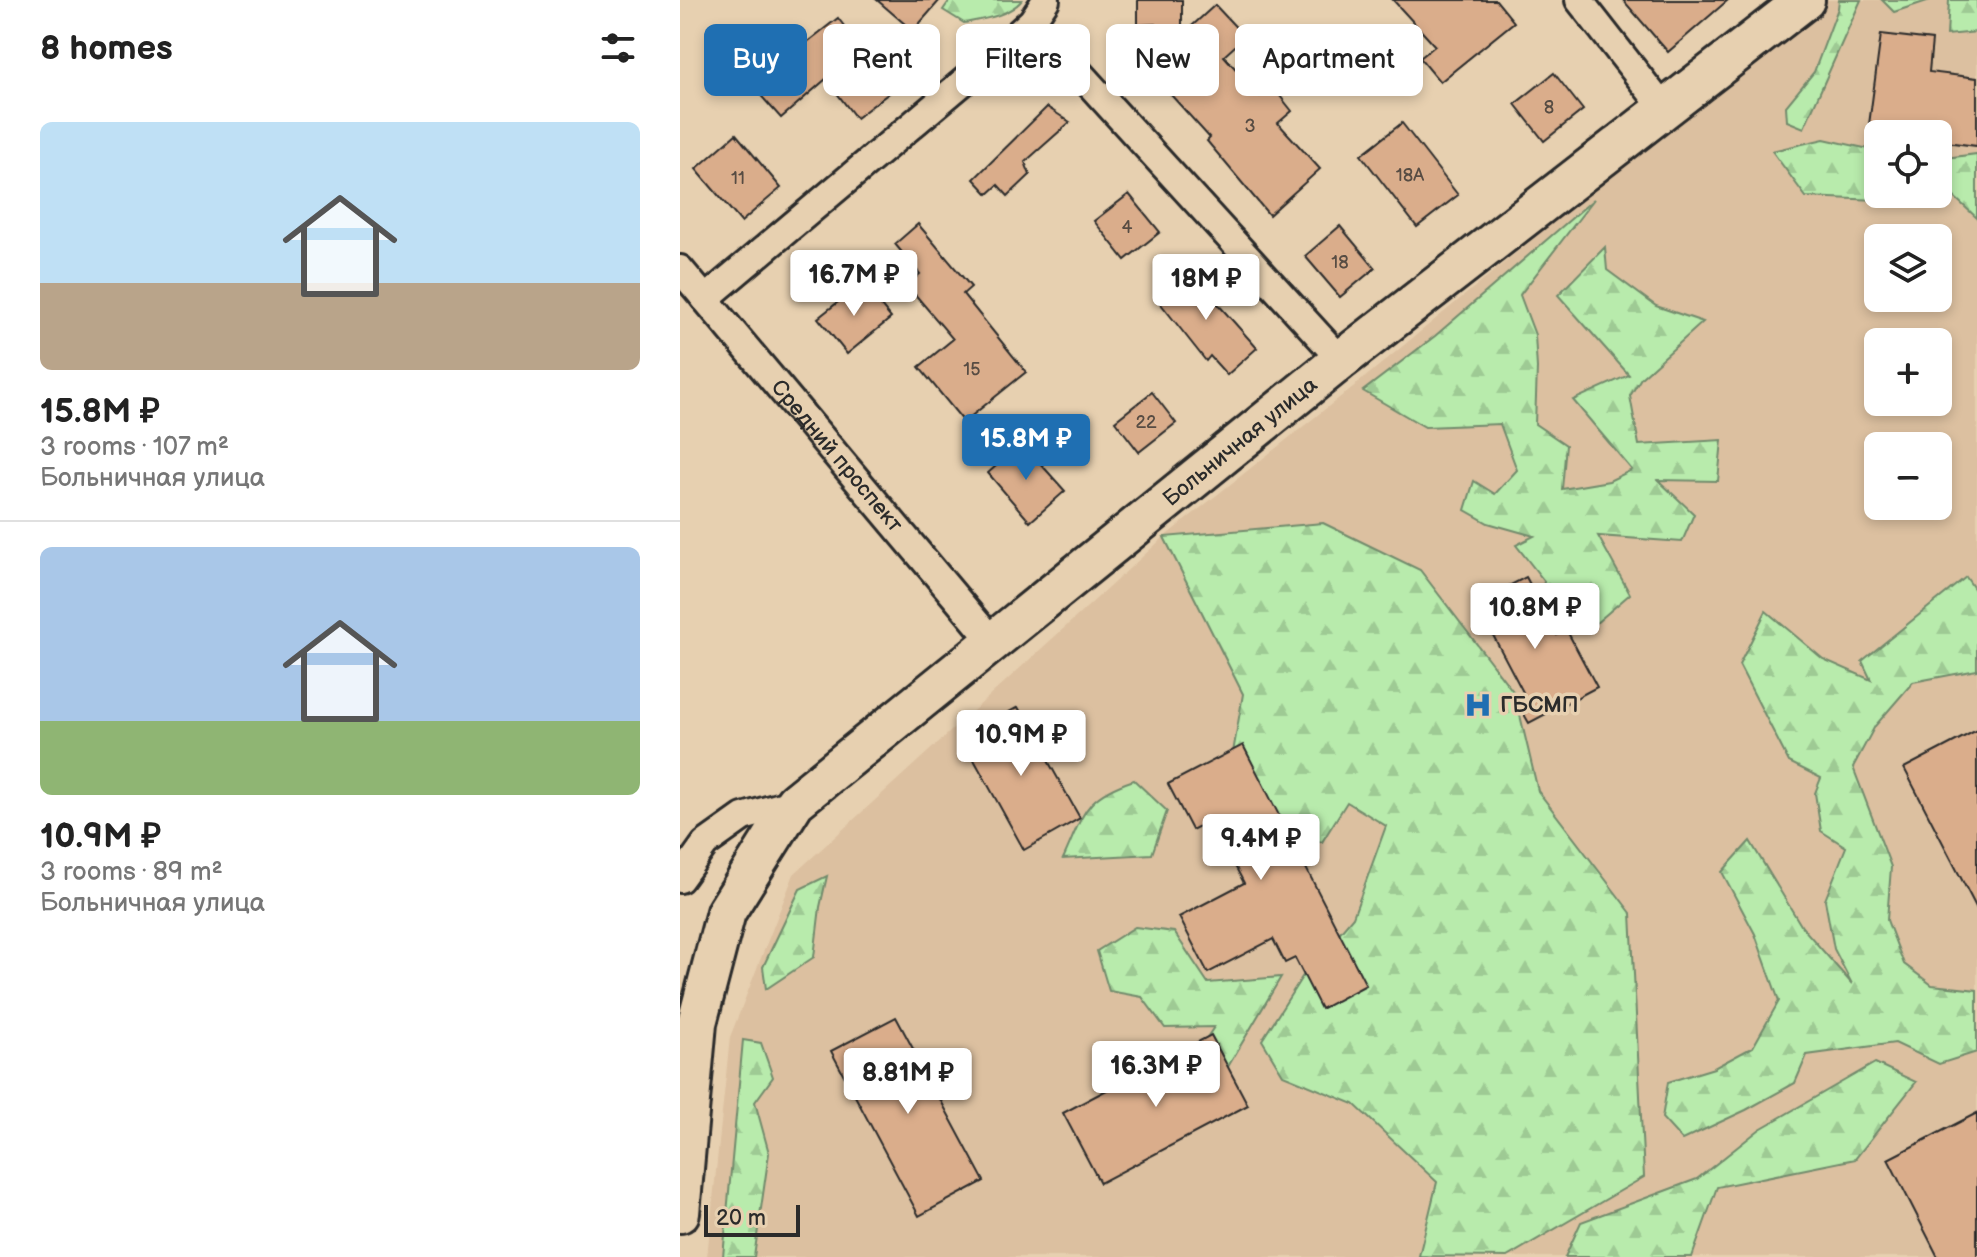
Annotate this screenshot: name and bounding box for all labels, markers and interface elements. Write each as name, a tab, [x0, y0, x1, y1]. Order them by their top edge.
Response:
chip: Buy	[704, 24, 807, 96]
chip: Rent	[823, 24, 940, 96]
chip: Filters	[956, 24, 1090, 96]
chip: New	[1106, 24, 1219, 96]
chip: Apartment	[1235, 24, 1423, 96]
icon: filters	[596, 26, 640, 70]
text: 8 homes	[40, 28, 173, 69]
house number: 8	[1544, 97, 1554, 118]
house number: 3	[1244, 116, 1256, 137]
map controls	[1864, 120, 1952, 520]
button: locate	[1864, 120, 1952, 208]
house number: 18А	[1396, 165, 1424, 186]
house number: 11	[731, 168, 745, 189]
icon: home	[268, 174, 412, 318]
house number: 4	[1122, 217, 1133, 238]
button: layers	[1864, 224, 1952, 312]
pin: 16.7M ₽	[780, 250, 928, 318]
house number: 18	[1331, 252, 1349, 273]
pin: 18M ₽	[1150, 254, 1262, 322]
text: 16.7M ₽	[808, 260, 900, 291]
text: 18M ₽	[1170, 264, 1242, 295]
button: +	[1864, 328, 1952, 416]
house number: 15	[963, 359, 981, 380]
street label: Больничная улица	[1158, 371, 1323, 512]
street label: Средний проспект	[765, 374, 909, 538]
text: 15.8M ₽	[40, 391, 160, 432]
house number: 22	[1135, 412, 1157, 433]
pin: 15.8M ₽	[952, 414, 1100, 482]
text: 15.8M ₽	[980, 424, 1072, 455]
text: 3 rooms · 107 m²	[40, 432, 229, 463]
button: −	[1864, 432, 1952, 520]
text: Больничная улица	[40, 463, 265, 494]
pin: 10.8M ₽	[1461, 583, 1609, 651]
text: 10.8M ₽	[1488, 593, 1582, 624]
icon: home	[268, 599, 412, 743]
hospital icon: ГБСМП	[1463, 690, 1493, 720]
place label: ГБСМП	[1500, 692, 1578, 719]
pin: 10.9M ₽	[947, 710, 1095, 778]
text: 10.9M ₽	[975, 720, 1067, 751]
pin: 9.4M ₽	[1196, 814, 1326, 882]
text: 10.9M ₽	[40, 816, 161, 857]
text: 9.4M ₽	[1221, 824, 1301, 855]
text: 3 rooms · 89 m²	[40, 857, 223, 888]
text: Больничная улица	[40, 888, 265, 919]
pin: 16.3M ₽	[1082, 1041, 1230, 1109]
pin: 8.81M ₽	[834, 1048, 982, 1116]
text: 16.3M ₽	[1110, 1051, 1202, 1082]
text: 8.81M ₽	[862, 1058, 954, 1089]
scale bar	[704, 1201, 800, 1237]
text: 20 m	[716, 1205, 766, 1232]

